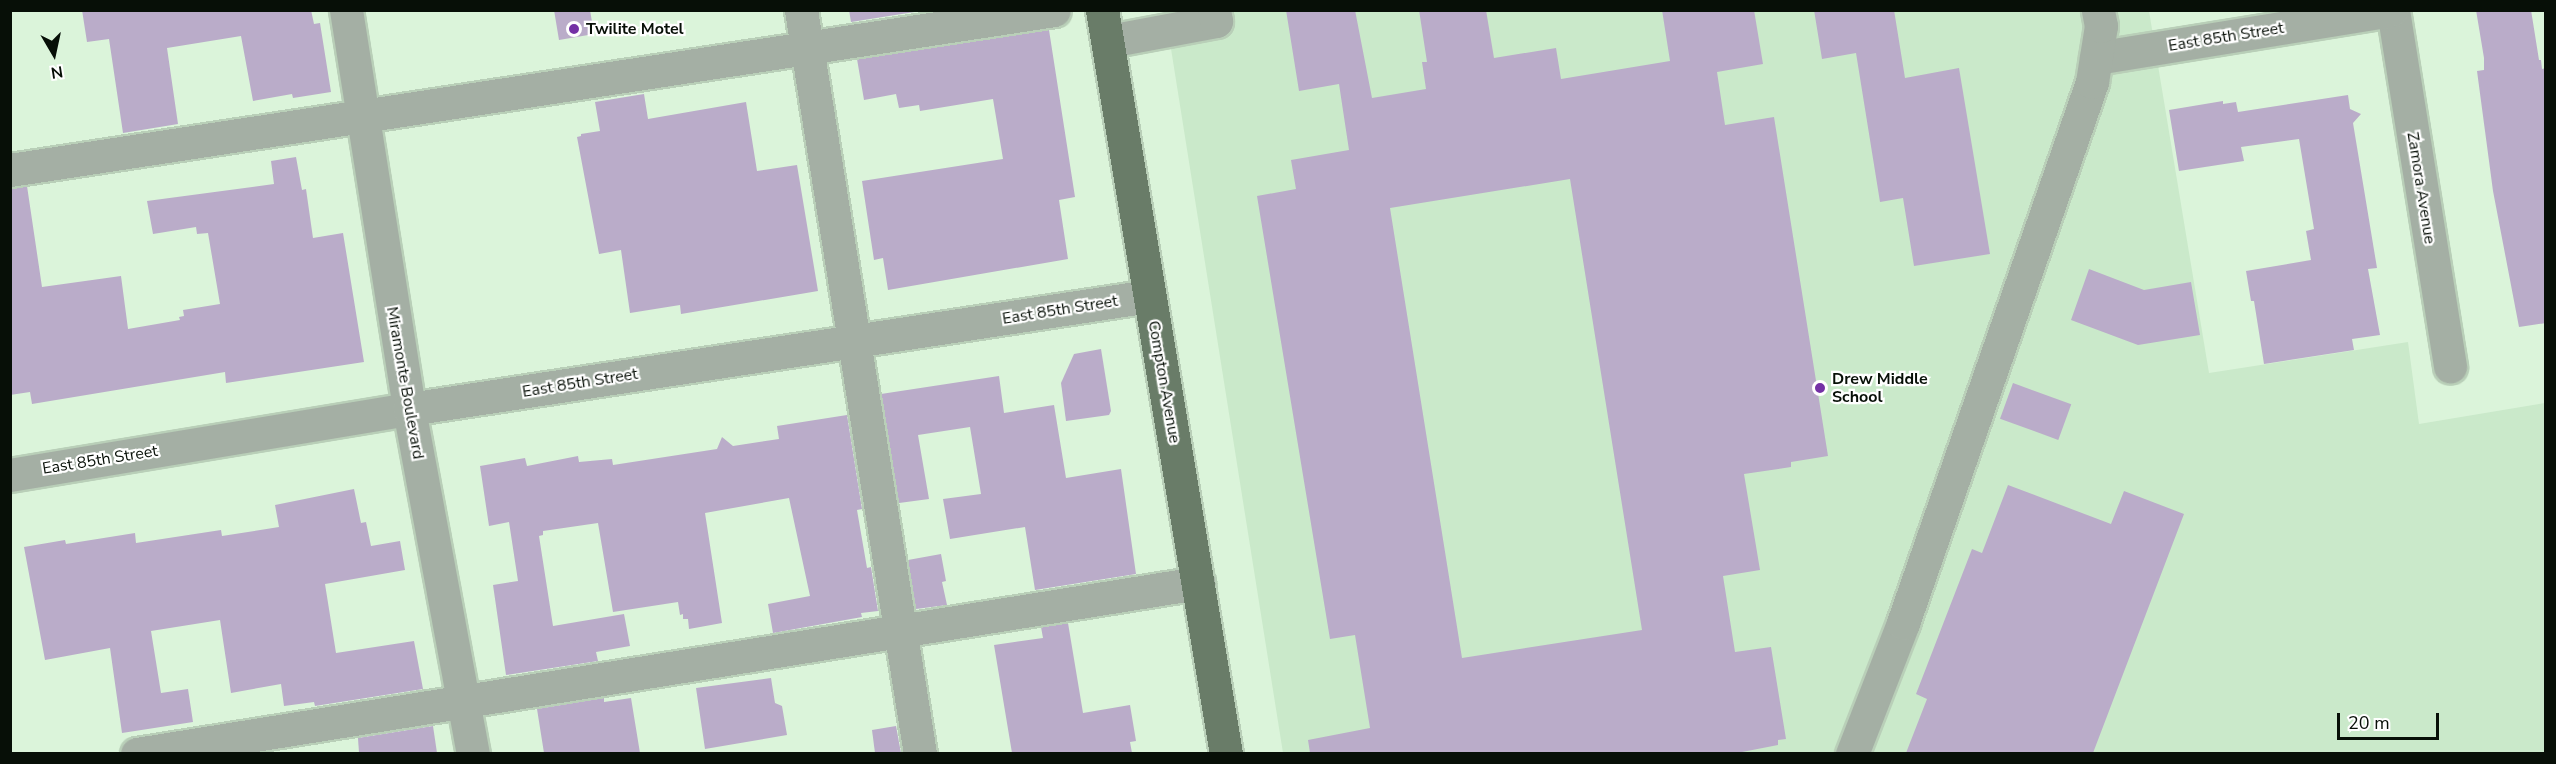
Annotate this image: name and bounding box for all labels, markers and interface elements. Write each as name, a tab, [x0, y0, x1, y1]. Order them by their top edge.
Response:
street label: East 85th Street	[2167, 18, 2285, 56]
place label: Twilite Motel	[586, 19, 684, 39]
marker: Twilite Motel	[567, 22, 581, 36]
north arrow	[24, 24, 84, 84]
text: N	[49, 60, 64, 84]
street label: Zamora Avenue	[2403, 131, 2439, 245]
street label: East 85th Street	[1001, 291, 1119, 329]
street label: Miramonte Boulevard	[382, 305, 428, 461]
street label: Compton Avenue	[1144, 319, 1184, 445]
street label: East 85th Street	[521, 364, 639, 402]
place label: Drew Middle School	[1832, 369, 1928, 407]
marker: Drew Middle School	[1813, 381, 1827, 395]
street label: East 85th Street	[41, 441, 159, 479]
scale bar	[2340, 701, 2442, 739]
text: 20 m	[2348, 711, 2390, 735]

